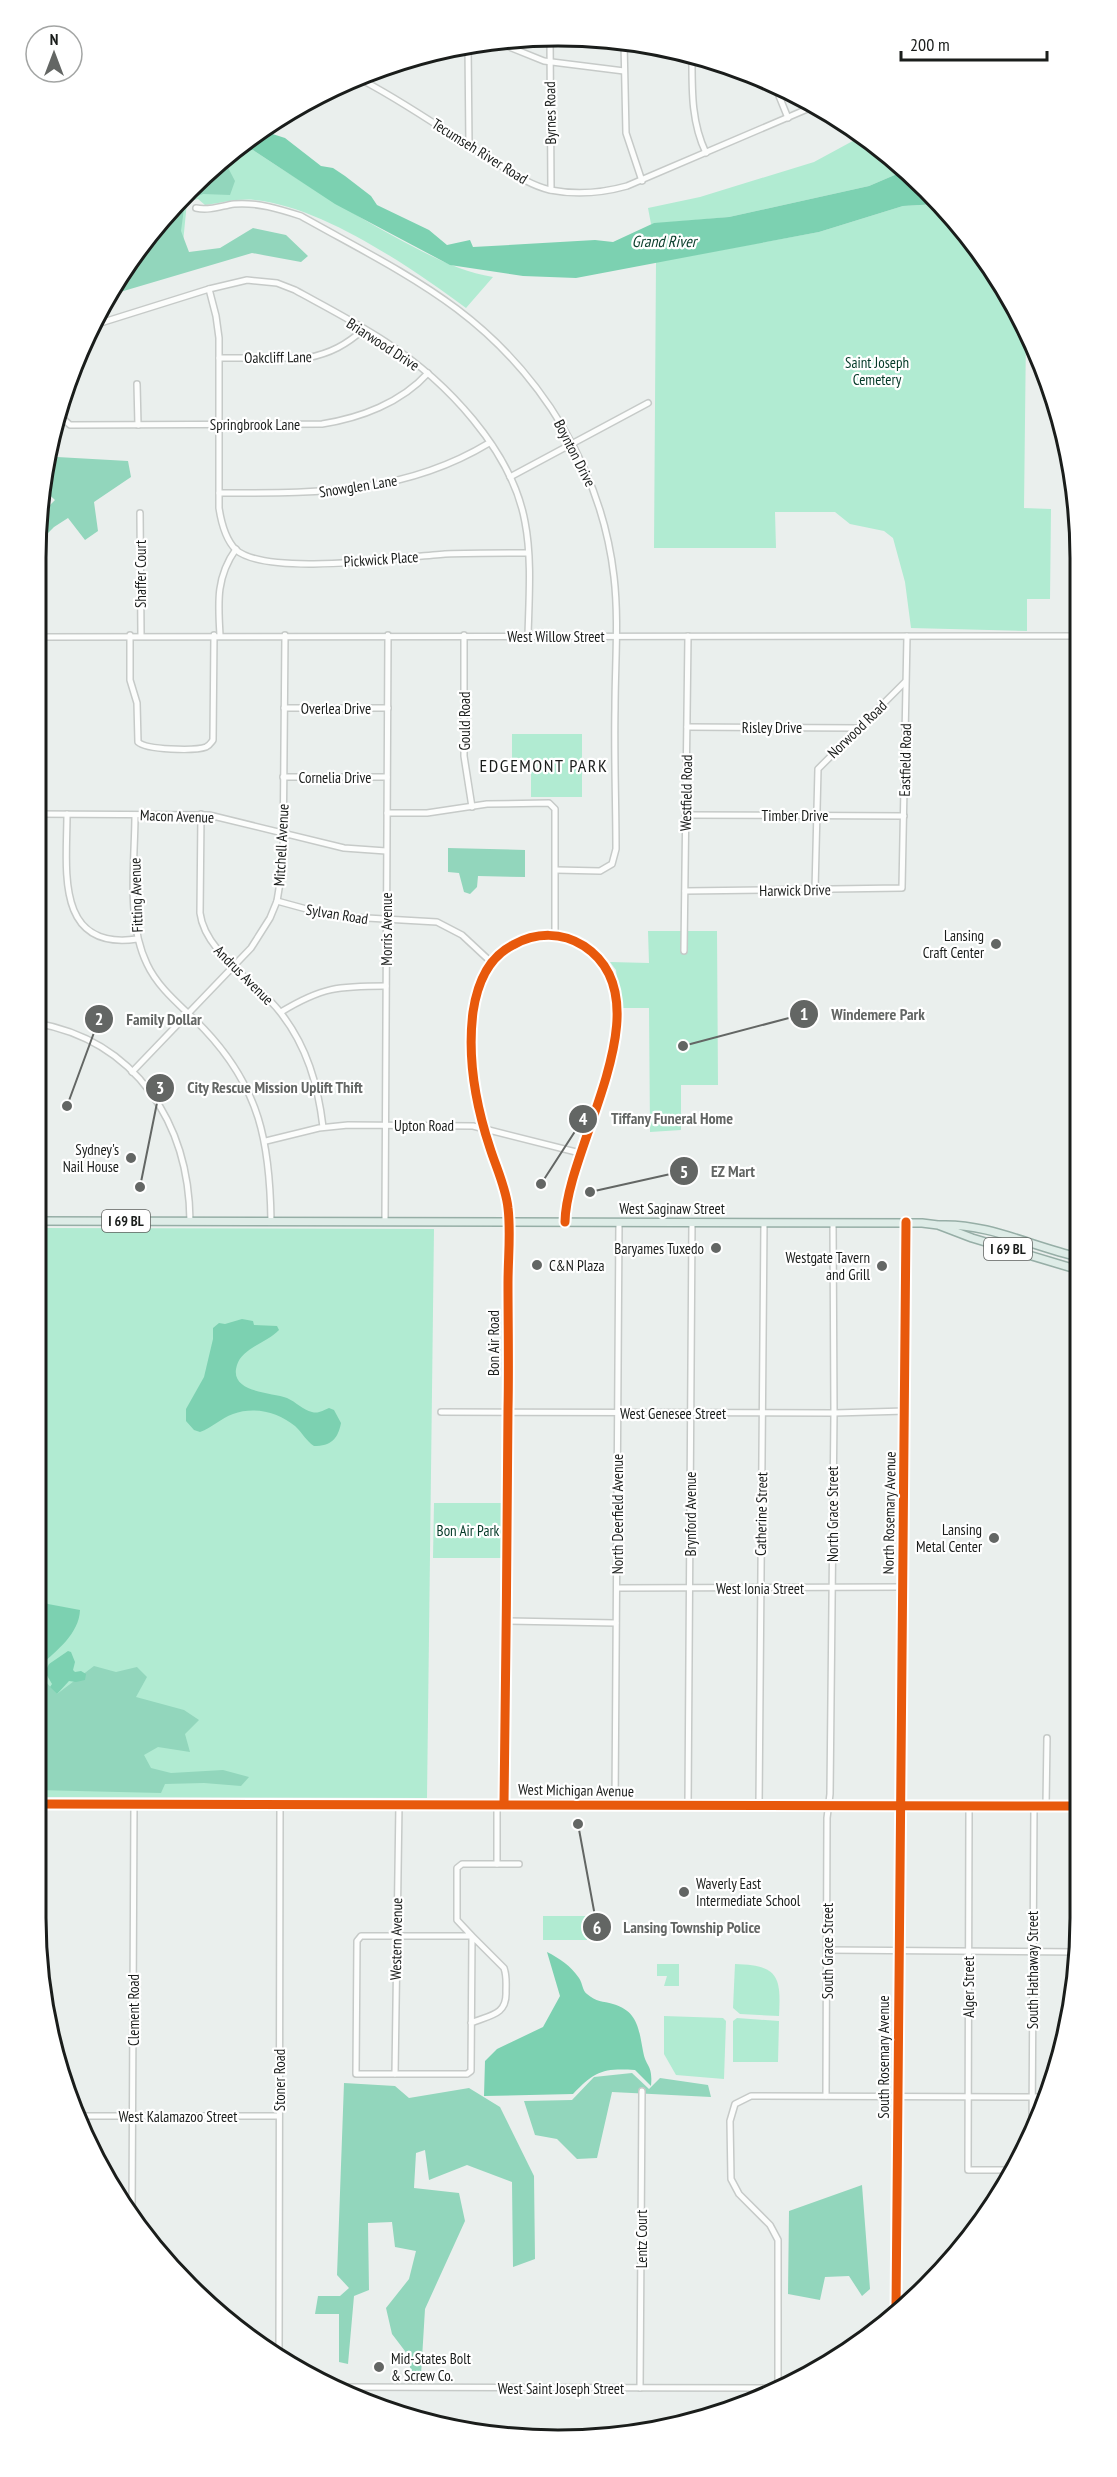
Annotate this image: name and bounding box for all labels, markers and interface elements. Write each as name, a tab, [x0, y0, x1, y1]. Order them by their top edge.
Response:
north arrow	[24, 24, 84, 84]
scale bar	[901, 24, 1046, 62]
text: N	[50, 29, 58, 49]
text: 200 m	[910, 33, 950, 56]
street label: Byrnes Road	[540, 81, 560, 145]
street label: Tecumseh River Road	[429, 114, 531, 188]
water label: Grand River	[632, 231, 699, 251]
street label: Briarwood Drive	[343, 313, 423, 375]
street label: Oakcliff Lane	[244, 347, 312, 367]
park label: Saint Joseph Cemetery	[845, 353, 909, 389]
street label: Springbrook Lane	[210, 415, 300, 434]
street label: Boynton Drive	[550, 416, 600, 490]
street label: Snowglen Lane	[318, 470, 398, 502]
street label: Shaffer Court	[131, 540, 150, 608]
street label: Pickwick Place	[343, 547, 419, 571]
street label: West Willow Street	[507, 627, 605, 646]
street label: Gould Road	[455, 691, 474, 751]
street label: Norwood Road	[823, 696, 891, 762]
street label: Overlea Drive	[301, 699, 371, 718]
street label: Risley Drive	[742, 718, 802, 737]
street label: Eastfield Road	[895, 723, 915, 797]
district label: EDGEMONT PARK	[480, 754, 608, 777]
street label: Westfield Road	[676, 755, 696, 831]
street label: Cornelia Drive	[298, 768, 372, 787]
street label: Mitchell Avenue	[269, 803, 293, 887]
street label: Macon Avenue	[139, 805, 215, 827]
street label: Timber Drive	[762, 806, 828, 825]
street label: Fitting Avenue	[125, 857, 147, 933]
street label: Harwick Drive	[759, 880, 831, 900]
street label: Morris Avenue	[377, 892, 396, 966]
street label: Sylvan Road	[305, 900, 369, 928]
place label: Lansing Craft Center	[923, 926, 985, 962]
marker: Lansing Craft Center	[989, 937, 1003, 951]
street label: Andrus Avenue	[210, 941, 278, 1009]
callout: Windemere Park	[789, 997, 937, 1031]
callout: Family Dollar	[84, 1002, 214, 1036]
text: 1	[800, 1002, 808, 1025]
text: Windemere Park	[830, 1004, 925, 1024]
text: 2	[95, 1007, 103, 1030]
text: Family Dollar	[126, 1009, 202, 1029]
callout: City Rescue Mission Uplift Thift	[145, 1071, 375, 1105]
text: 3	[156, 1076, 164, 1099]
text: City Rescue Mission Uplift Thift	[187, 1077, 363, 1097]
callout: Tiffany Funeral Home	[568, 1102, 745, 1136]
text: 4	[579, 1107, 588, 1130]
text: Tiffany Funeral Home	[611, 1108, 733, 1128]
street label: Upton Road	[394, 1116, 454, 1135]
place label: Sydney's Nail House	[63, 1140, 119, 1176]
marker: Sydney's Nail House	[124, 1151, 138, 1165]
callout: EZ Mart	[669, 1154, 767, 1188]
text: 5	[680, 1160, 688, 1183]
text: EZ Mart	[711, 1161, 755, 1181]
street label: West Saginaw Street	[619, 1199, 725, 1218]
road number: I 69 BL	[102, 1210, 150, 1232]
road number: I 69 BL	[984, 1238, 1032, 1260]
place label: Baryames Tuxedo	[614, 1239, 704, 1258]
marker: Baryames Tuxedo	[709, 1241, 723, 1255]
place label: Westgate Tavern and Grill	[786, 1248, 871, 1284]
place label: C&N Plaza	[549, 1256, 605, 1275]
marker: C&N Plaza	[530, 1258, 544, 1272]
marker: Westgate Tavern and Grill	[875, 1259, 889, 1273]
street label: Bon Air Road	[484, 1310, 503, 1376]
street label: West Genesee Street	[620, 1404, 726, 1423]
street label: North Rosemary Avenue	[878, 1451, 900, 1575]
street label: North Deerfield Avenue	[608, 1454, 627, 1574]
street label: North Grace Street	[823, 1466, 842, 1562]
street label: Brynford Avenue	[681, 1472, 700, 1556]
street label: Catherine Street	[751, 1472, 771, 1556]
place label: Lansing Metal Center	[916, 1520, 983, 1556]
park label: Bon Air Park	[437, 1521, 500, 1540]
marker: Lansing Metal Center	[987, 1531, 1001, 1545]
street label: West Ionia Street	[716, 1579, 804, 1598]
street label: West Michigan Avenue	[518, 1779, 634, 1801]
place label: Waverly East Intermediate School	[696, 1874, 801, 1910]
marker: Waverly East Intermediate School	[677, 1885, 691, 1899]
street label: Western Avenue	[386, 1898, 406, 1980]
street label: South Grace Street	[818, 1903, 837, 1999]
callout: Lansing Township Police	[582, 1910, 773, 1944]
street label: South Hathaway Street	[1023, 1911, 1042, 2029]
text: 6	[593, 1916, 601, 1939]
text: Lansing Township Police	[623, 1917, 761, 1937]
street label: Alger Street	[959, 1956, 978, 2018]
street label: Clement Road	[124, 1974, 143, 2046]
street label: South Rosemary Avenue	[874, 1995, 893, 2119]
street label: Stoner Road	[270, 2049, 289, 2111]
street label: West Kalamazoo Street	[119, 2107, 237, 2126]
street label: Lentz Court	[632, 2210, 651, 2268]
place label: Mid-States Bolt & Screw Co.	[391, 2349, 471, 2385]
marker: Mid-States Bolt & Screw Co.	[372, 2360, 386, 2374]
street label: West Saint Joseph Street	[498, 2379, 624, 2398]

